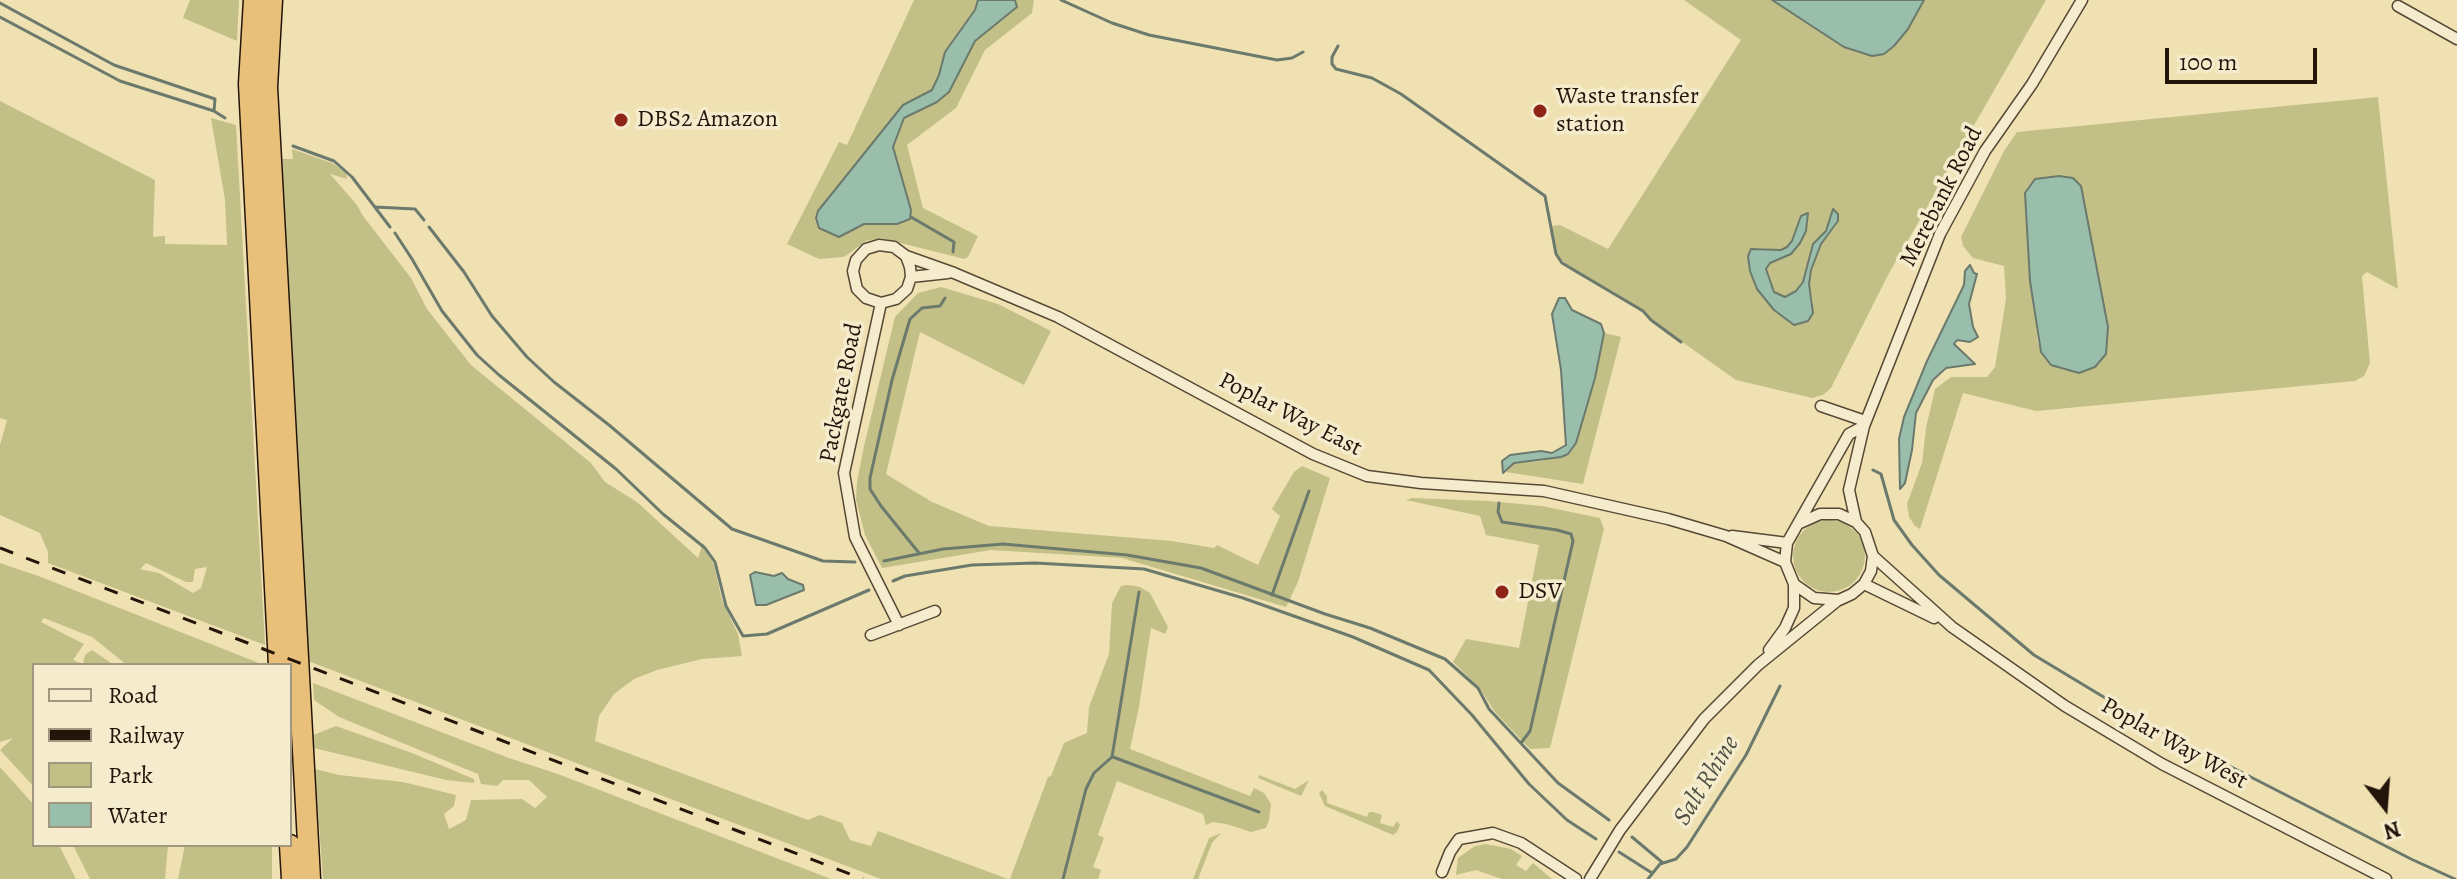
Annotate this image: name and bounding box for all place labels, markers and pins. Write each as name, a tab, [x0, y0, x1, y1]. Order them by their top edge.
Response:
place label: Waste transfer station	[1556, 83, 1699, 139]
marker: Waste transfer station	[1531, 102, 1549, 120]
place label: DBS2 Amazon	[637, 106, 778, 134]
marker: DBS2 Amazon	[612, 111, 630, 129]
place label: DSV	[1518, 578, 1562, 606]
marker: DSV	[1493, 583, 1511, 601]

